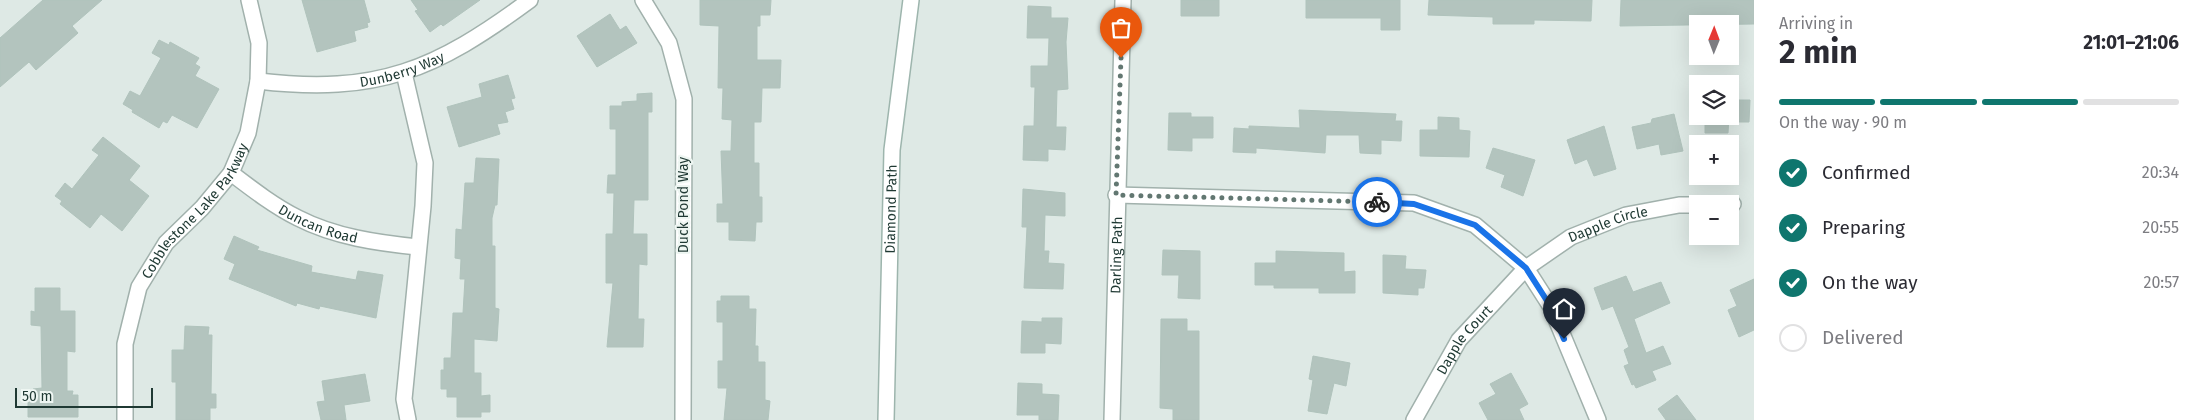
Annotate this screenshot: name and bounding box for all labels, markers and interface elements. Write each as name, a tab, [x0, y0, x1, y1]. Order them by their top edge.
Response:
pin	[1100, 7, 1142, 58]
icon: bag	[1107, 14, 1135, 42]
text: Arriving in	[1779, 14, 1853, 33]
north arrow	[1689, 15, 1739, 65]
map controls	[1689, 15, 1739, 245]
text: 21:01–21:06	[2083, 31, 2179, 54]
text: 2 min	[1779, 33, 1858, 71]
street label: Dunberry Way	[358, 48, 447, 91]
button: layers	[1689, 75, 1739, 125]
text: On the way · 90 m	[1779, 113, 1907, 132]
button: +	[1689, 135, 1739, 185]
street label: Cobblestone Lake Parkway	[138, 140, 252, 282]
street label: Duck Pond Way	[675, 157, 692, 253]
icon: check	[1779, 159, 1807, 187]
text: Confirmed	[1822, 161, 1911, 184]
text: 20:34	[2142, 163, 2179, 182]
street label: Diamond Path	[882, 164, 901, 254]
courier	[1352, 177, 1402, 227]
icon: bike	[1363, 188, 1391, 216]
button: −	[1689, 195, 1739, 245]
street label: Duncan Road	[275, 201, 359, 247]
street label: Dapple Circle	[1566, 203, 1649, 246]
icon: check	[1779, 214, 1807, 242]
street label: Darling Path	[1107, 216, 1126, 294]
text: Preparing	[1822, 216, 1905, 239]
text: 20:55	[2142, 218, 2179, 237]
icon: check	[1779, 269, 1807, 297]
text: On the way	[1822, 271, 1918, 294]
text: 20:57	[2144, 273, 2179, 292]
pin	[1543, 288, 1585, 339]
icon: home	[1550, 295, 1578, 323]
street label: Dapple Court	[1433, 301, 1497, 378]
text: Delivered	[1822, 326, 1904, 349]
scale bar	[15, 385, 152, 408]
text: 50 m	[22, 388, 53, 405]

